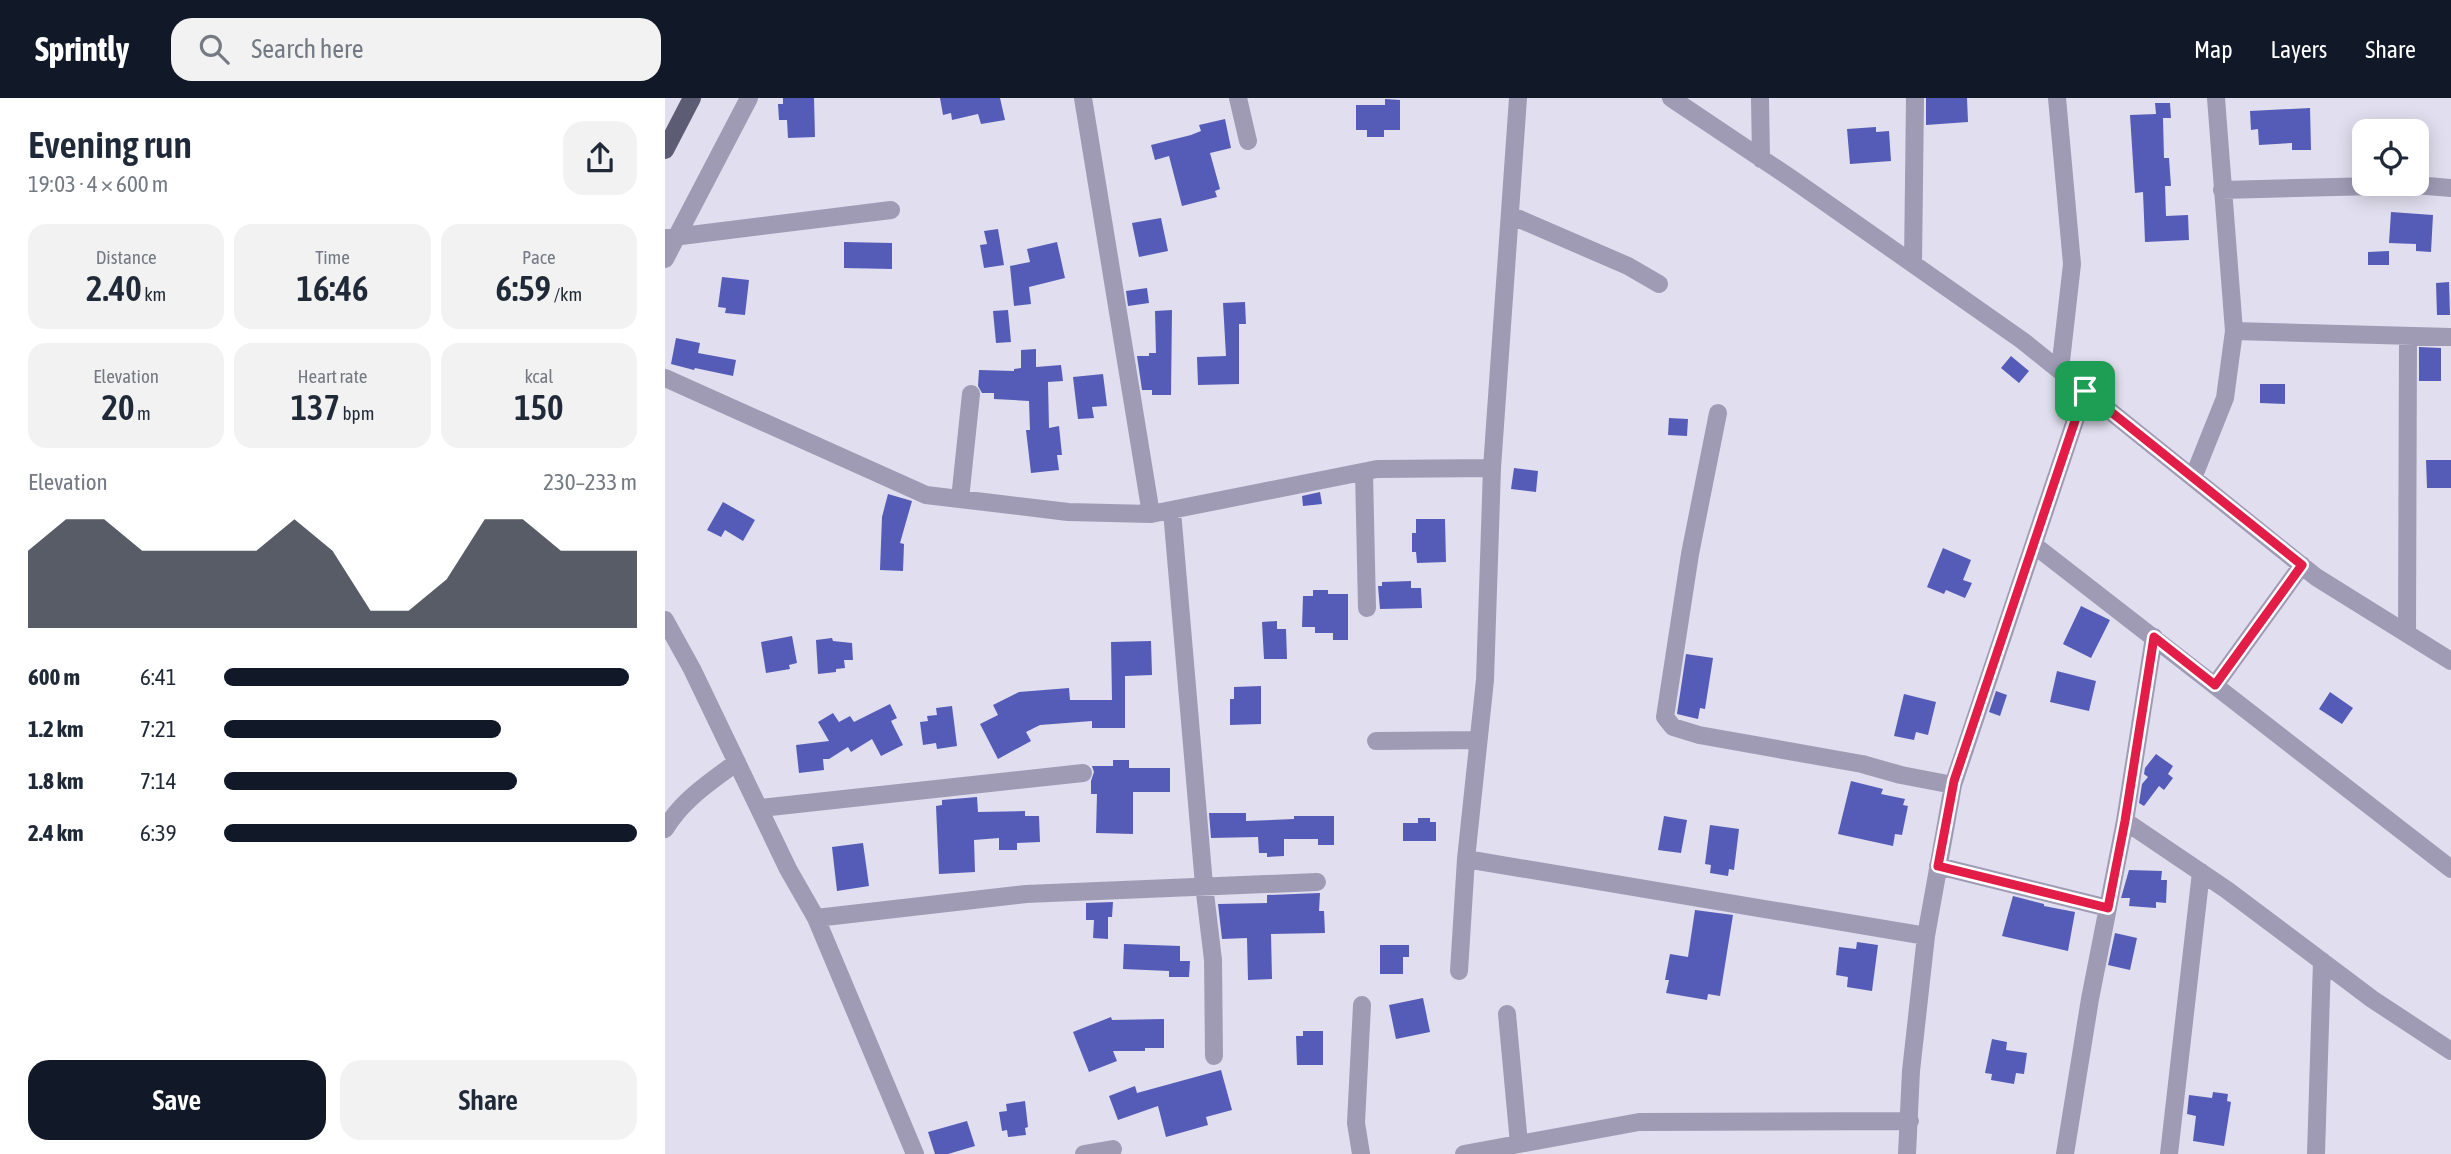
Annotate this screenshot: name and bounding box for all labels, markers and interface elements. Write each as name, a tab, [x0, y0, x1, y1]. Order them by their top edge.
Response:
search box	[171, 18, 661, 81]
text: Sprintly	[35, 30, 129, 68]
icon: search	[195, 30, 233, 68]
text: Search here	[251, 34, 364, 64]
text: Map	[2194, 36, 2233, 63]
text: Layers	[2271, 36, 2327, 63]
text: Share	[2365, 36, 2416, 63]
map controls	[2352, 119, 2429, 196]
button: locate	[2352, 119, 2429, 196]
button: share	[563, 121, 637, 195]
text: Evening run	[28, 123, 192, 166]
text: 19:03 · 4 × 600 m	[28, 171, 168, 197]
text: Distance	[96, 246, 157, 268]
text: Time	[315, 246, 350, 268]
text: Pace	[522, 246, 556, 268]
text: 2.40	[86, 268, 142, 308]
text: 16:46	[296, 268, 369, 308]
text: 6:59	[495, 268, 551, 308]
text: km	[142, 283, 166, 305]
text: /km	[551, 283, 582, 305]
pin	[2055, 361, 2115, 421]
text: Elevation	[93, 365, 159, 387]
text: Heart rate	[298, 365, 367, 387]
text: kcal	[524, 365, 553, 387]
icon: arrive	[2066, 372, 2104, 410]
text: 20	[102, 387, 134, 427]
text: 137	[291, 387, 340, 427]
text: 150	[514, 387, 564, 427]
text: m	[134, 402, 151, 424]
text: bpm	[340, 402, 374, 424]
text: Elevation	[28, 469, 108, 495]
text: 230–233 m	[543, 469, 637, 495]
text: 600 m	[28, 664, 80, 690]
text: 6:41	[140, 664, 177, 690]
text: 1.2 km	[28, 716, 84, 742]
text: 7:21	[140, 716, 177, 742]
text: 1.8 km	[28, 768, 84, 794]
text: 7:14	[140, 768, 177, 794]
text: 2.4 km	[28, 820, 84, 846]
text: 6:39	[140, 820, 177, 846]
button: Save	[28, 1060, 326, 1140]
button: Share	[340, 1060, 637, 1140]

